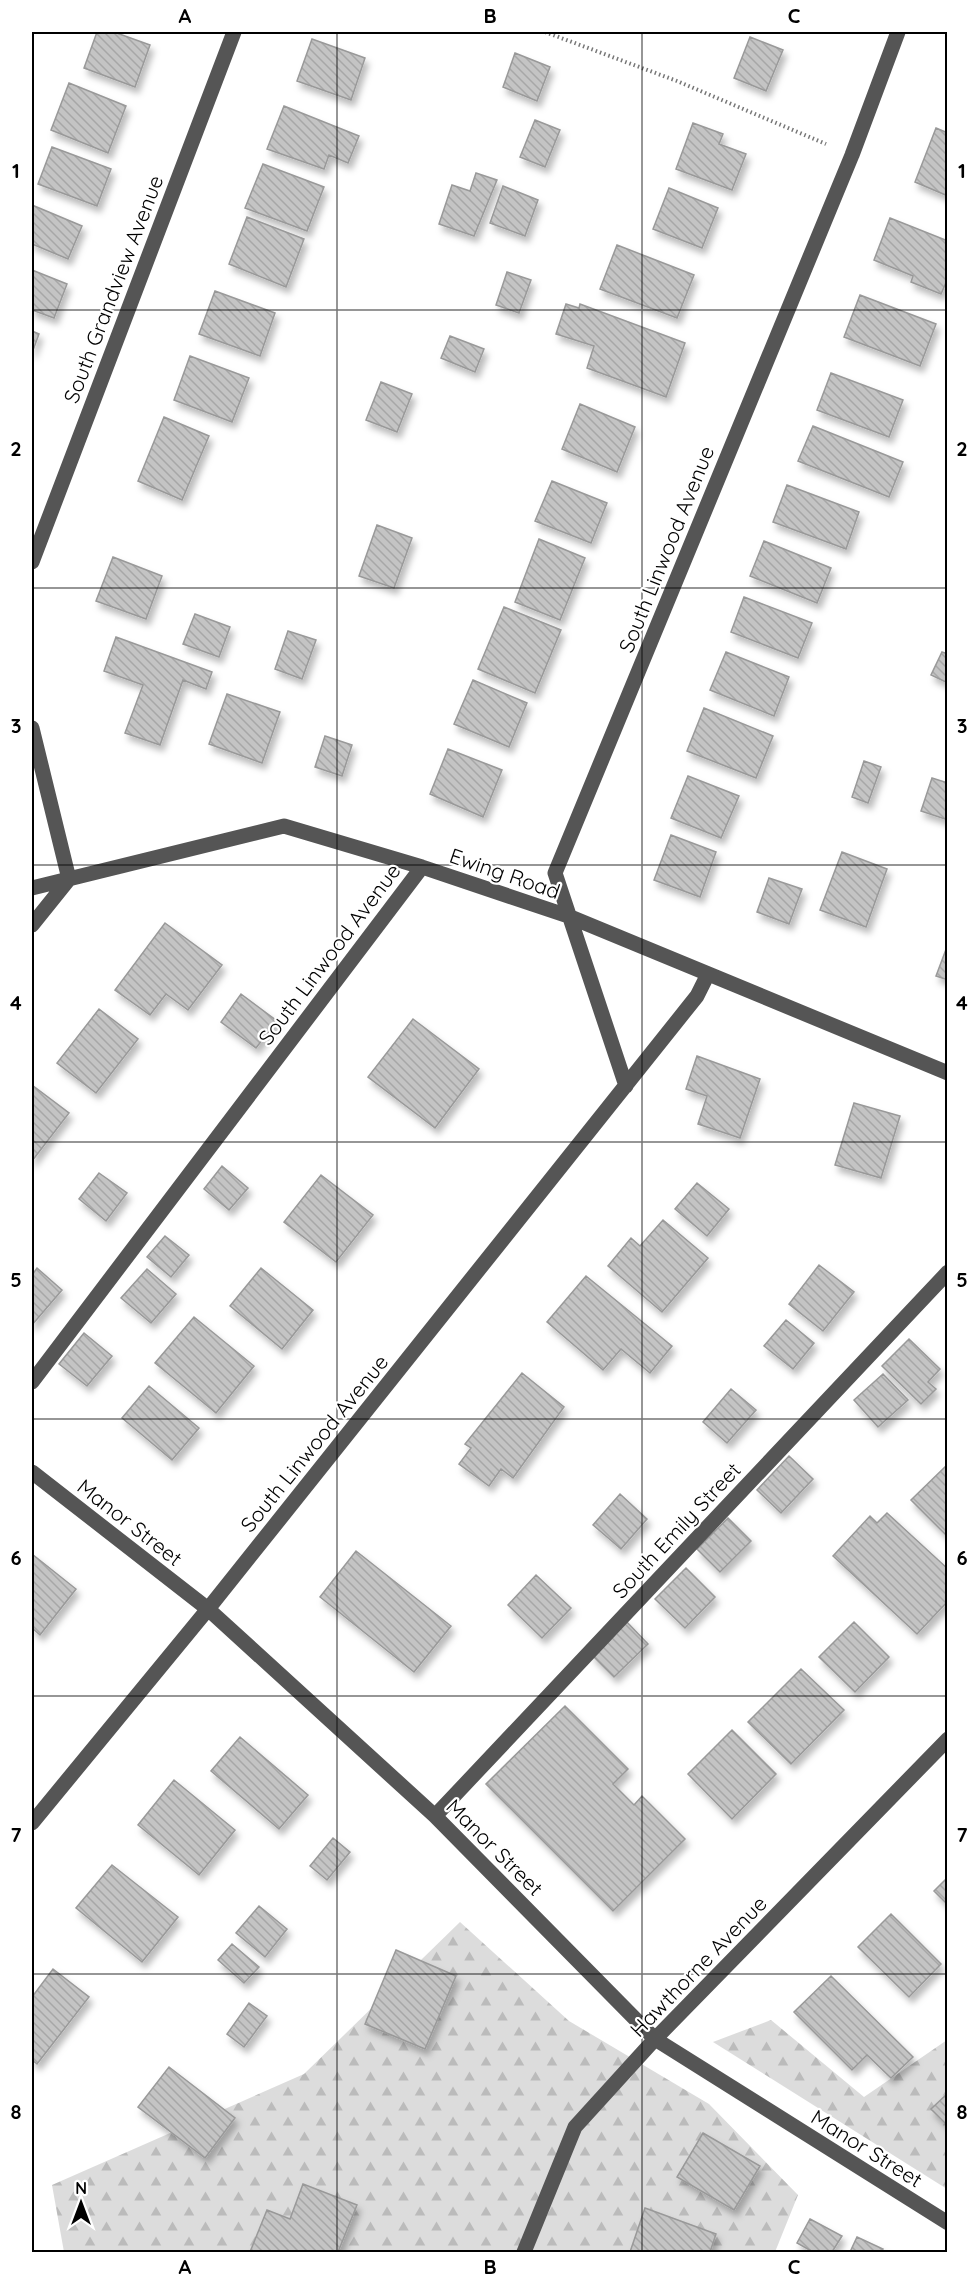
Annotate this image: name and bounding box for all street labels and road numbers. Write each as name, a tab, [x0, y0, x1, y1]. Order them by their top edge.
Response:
street label: South Grandview Avenue	[57, 171, 169, 407]
street label: South Linwood Avenue	[613, 442, 719, 656]
street label: Ewing Road	[446, 842, 564, 904]
street label: South Linwood Avenue	[252, 858, 406, 1050]
street label: South Linwood Avenue	[235, 1349, 393, 1537]
street label: South Emily Street	[606, 1457, 746, 1603]
street label: Manor Street	[72, 1473, 188, 1571]
street label: Manor Street	[441, 1793, 549, 1901]
street label: Hawthorne Avenue	[624, 1890, 772, 2042]
street label: Manor Street	[807, 2104, 927, 2192]

